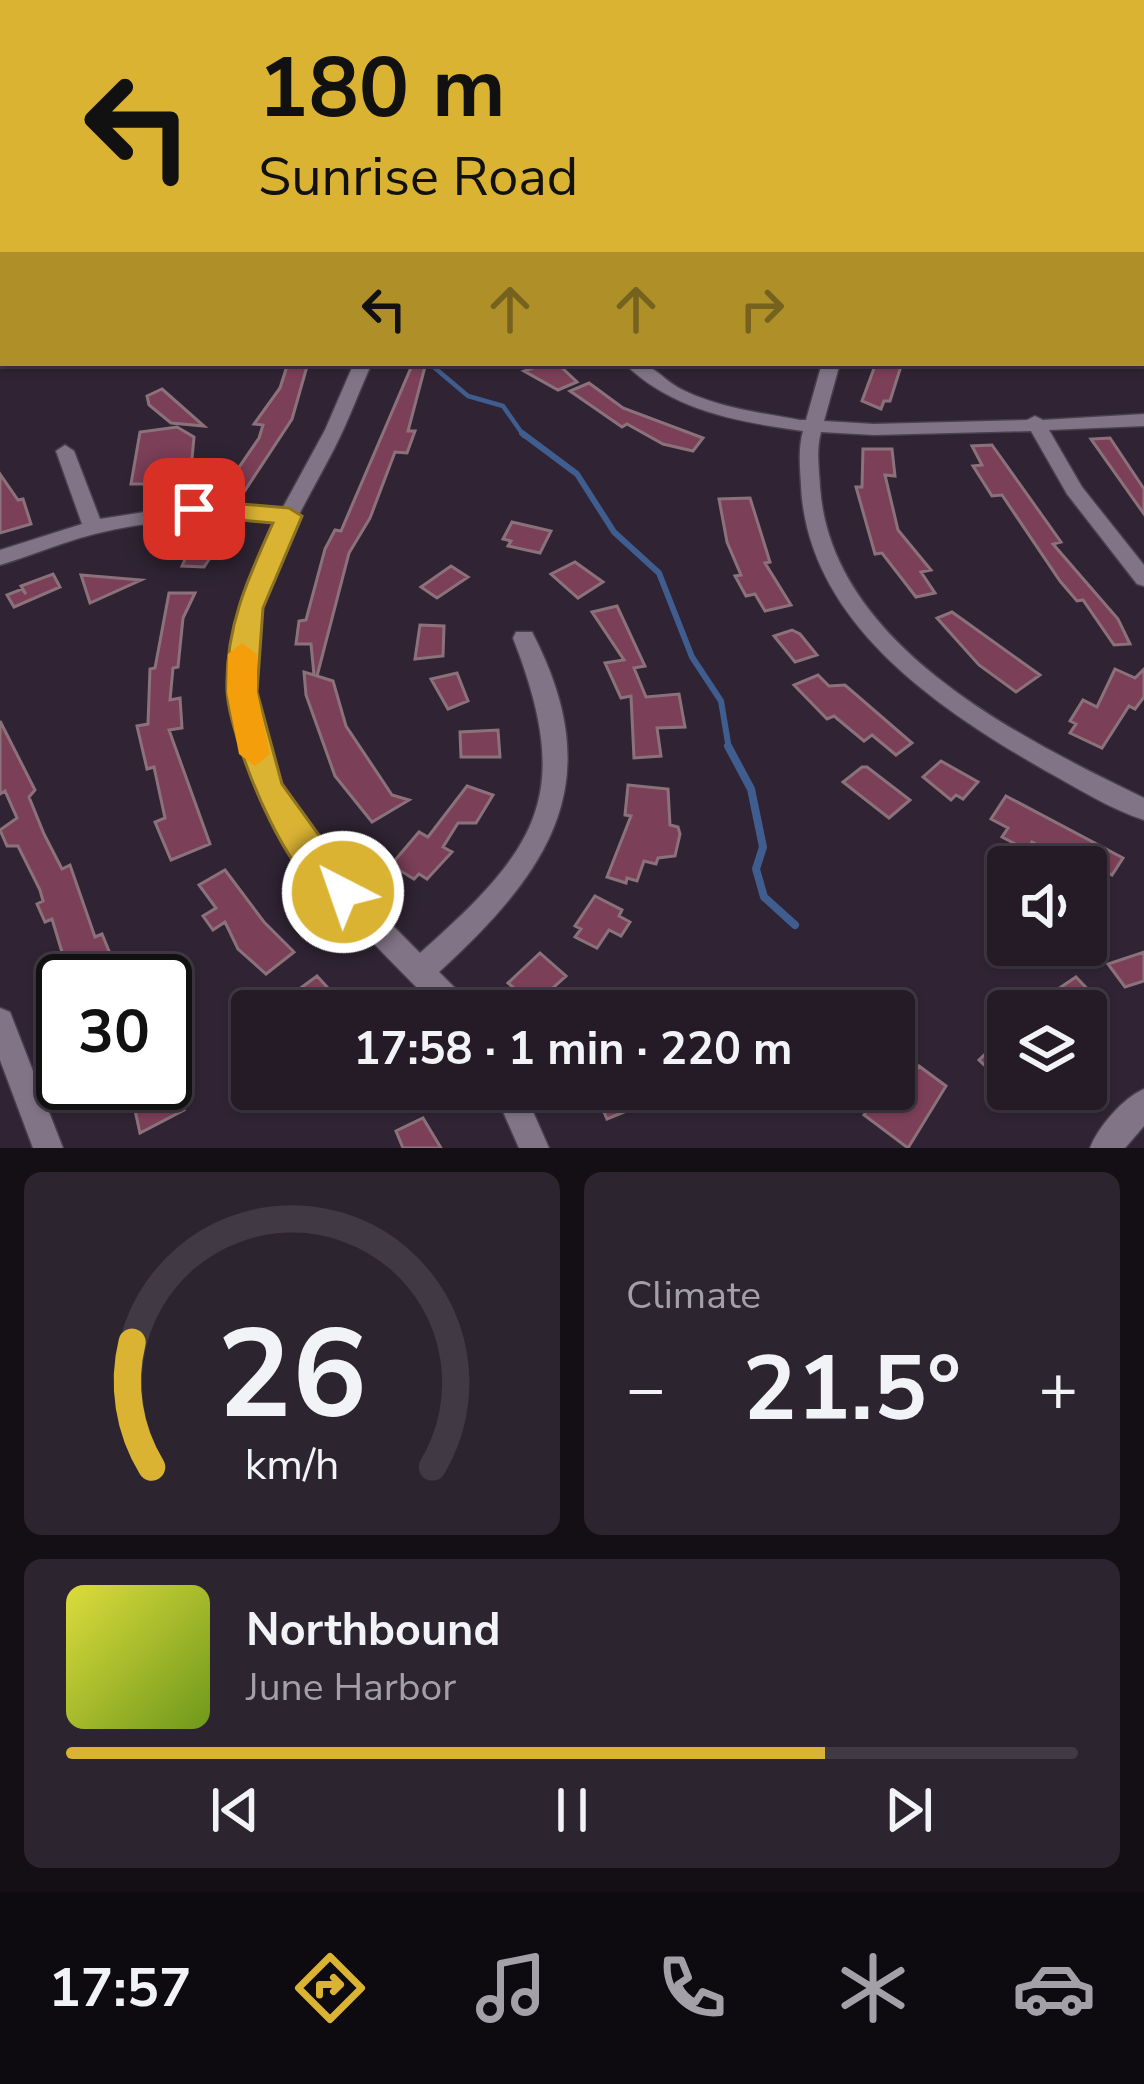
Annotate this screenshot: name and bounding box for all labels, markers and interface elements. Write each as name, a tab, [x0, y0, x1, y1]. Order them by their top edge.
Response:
text: 180 m	[258, 31, 506, 146]
icon: left	[60, 48, 216, 204]
text: Sunrise Road	[258, 140, 578, 214]
icon: left	[351, 276, 417, 342]
icon: ahead	[477, 276, 543, 342]
icon: ahead	[603, 276, 669, 342]
icon: right	[729, 276, 795, 342]
pin	[143, 458, 245, 560]
icon: arrive	[161, 476, 227, 542]
position arrow	[280, 829, 406, 955]
map controls	[987, 846, 1107, 1110]
button: sound	[987, 846, 1107, 966]
speed limit sign: 30	[36, 954, 192, 1110]
button: layers	[987, 990, 1107, 1110]
text: 17:58 · 1 min · 220 m	[353, 1019, 793, 1080]
text: Climate	[626, 1269, 761, 1322]
text: 26	[217, 1290, 367, 1460]
text: 21.5°	[743, 1328, 961, 1451]
text: −	[626, 1344, 666, 1434]
text: +	[1038, 1344, 1078, 1434]
text: km/h	[245, 1435, 339, 1493]
text: Northbound	[246, 1600, 500, 1661]
text: June Harbor	[246, 1661, 456, 1714]
icon: previous	[202, 1777, 268, 1843]
icon: pause	[539, 1777, 605, 1843]
icon: next	[876, 1777, 942, 1843]
icon: directions	[288, 1946, 372, 2030]
icon: music	[469, 1946, 553, 2030]
icon: phone	[650, 1946, 734, 2030]
icon: climate	[831, 1946, 915, 2030]
icon: car	[1012, 1946, 1096, 2030]
text: 17:57	[48, 1951, 191, 2025]

